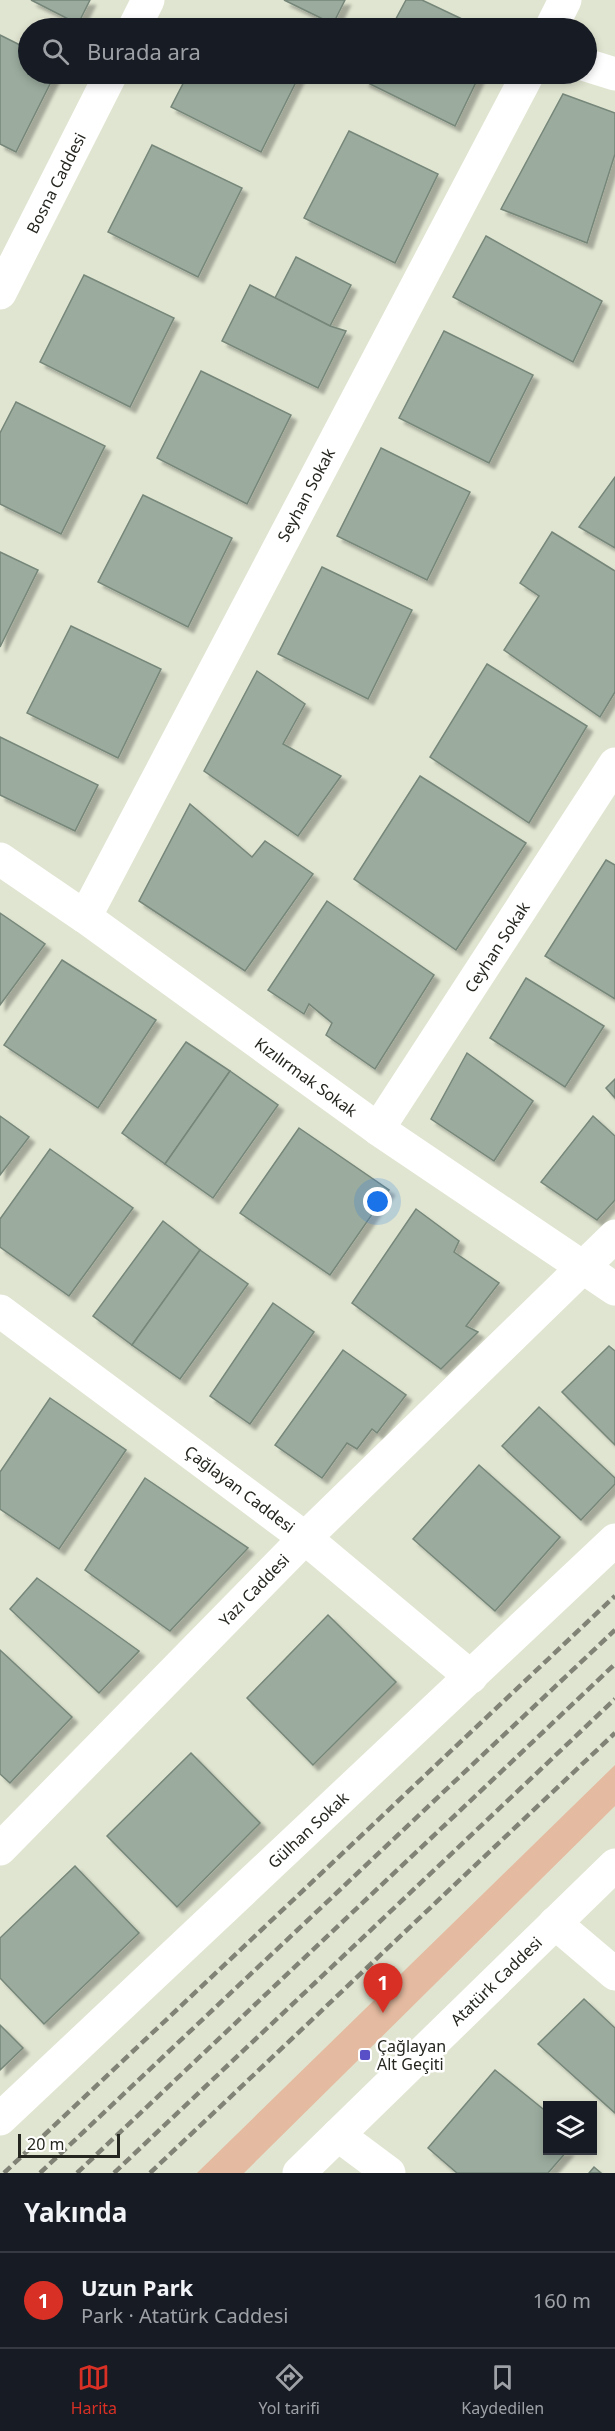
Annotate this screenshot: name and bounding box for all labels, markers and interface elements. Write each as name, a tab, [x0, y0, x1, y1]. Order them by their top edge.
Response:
search box	[18, 18, 597, 84]
icon: search	[39, 35, 72, 68]
text: Burada ara	[87, 36, 201, 66]
street label: Bosna Caddesi	[21, 129, 91, 237]
street label: Seyhan Sokak	[272, 444, 340, 546]
street label: Ceyhan Sokak	[459, 897, 535, 997]
street label: Kızılırmak Sokak	[250, 1032, 362, 1122]
your location	[363, 1187, 392, 1216]
street label: Çağlayan Caddesi	[180, 1440, 300, 1538]
street label: Yazı Caddesi	[214, 1549, 294, 1631]
street label: Gülhan Sokak	[263, 1786, 354, 1873]
street label: Atatürk Caddesi	[445, 1932, 547, 2030]
pin: 1	[364, 1964, 403, 2013]
place label: Çağlayan Alt Geçiti	[377, 2035, 446, 2075]
marker: Çağlayan Alt Geçiti	[358, 2048, 372, 2062]
map controls	[543, 2101, 597, 2155]
button: layers	[543, 2101, 597, 2155]
scale bar	[18, 2131, 120, 2158]
text: 20 m	[27, 2133, 64, 2155]
text: Yakında	[24, 2194, 127, 2230]
text: Uzun Park	[81, 2272, 193, 2302]
text: 1	[38, 2287, 49, 2314]
text: 160 m	[533, 2287, 591, 2314]
text: Park · Atatürk Caddesi	[81, 2302, 288, 2329]
tab: Harita	[71, 2361, 117, 2419]
tab: Yol tarifi	[259, 2361, 320, 2419]
tab: Kaydedilen	[461, 2361, 544, 2419]

